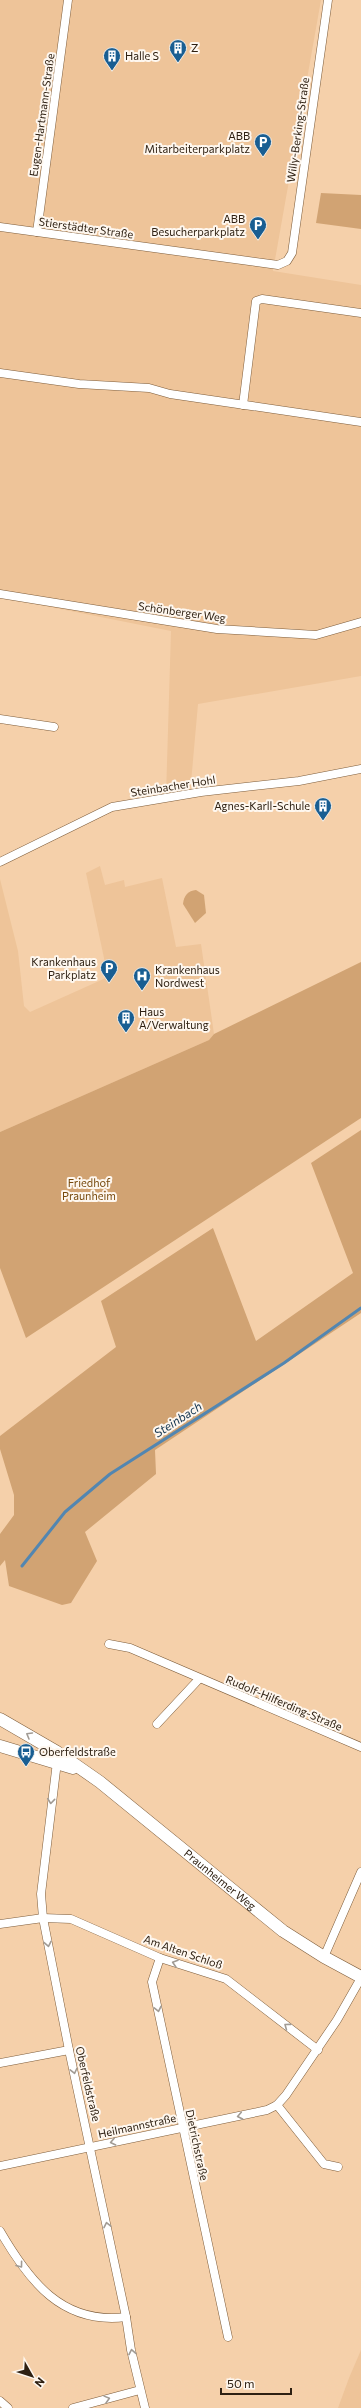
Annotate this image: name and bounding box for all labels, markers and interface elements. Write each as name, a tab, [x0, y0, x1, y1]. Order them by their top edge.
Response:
building icon: Z	[168, 38, 188, 63]
place label: Z	[191, 41, 198, 54]
building icon: Halle S	[102, 46, 122, 71]
place label: Halle S	[125, 49, 159, 62]
street label: Eugen-Hartmann-Straße	[26, 52, 57, 177]
street label: Willy-Berking-Straße	[284, 76, 311, 183]
place label: ABB Mitarbeiterparkplatz	[145, 129, 251, 155]
parking icon: ABB Mitarbeiterparkplatz	[253, 132, 273, 157]
place label: ABB Besucherparkplatz	[151, 212, 246, 238]
street label: Stierstädter Straße	[38, 214, 134, 241]
parking icon: ABB Besucherparkplatz	[248, 215, 268, 240]
street label: Schönberger Weg	[138, 599, 227, 624]
street label: Steinbacher Hohl	[129, 772, 216, 799]
building icon: Agnes-Karll-Schule	[313, 796, 333, 821]
place label: Agnes-Karll-Schule	[214, 799, 310, 812]
place label: Krankenhaus Parkplatz	[31, 955, 97, 981]
parking icon: Krankenhaus Parkplatz	[99, 958, 119, 983]
place label: Krankenhaus Nordwest	[155, 963, 220, 989]
hospital icon: Krankenhaus Nordwest	[132, 966, 152, 991]
place label: Haus A/Verwaltung	[139, 1005, 209, 1031]
building icon: Haus A/Verwaltung	[116, 1008, 136, 1033]
park label: Friedhof Praunheim	[62, 1176, 116, 1202]
water label: Steinbach	[151, 1398, 204, 1440]
street label: Rudolf-Hilferding-Straße	[224, 1672, 344, 1733]
one-way arrow	[26, 1733, 33, 1740]
bus stop icon: Oberfeldstraße	[16, 1742, 36, 1767]
place label: Oberfeldstraße	[39, 1745, 116, 1758]
one-way arrow	[47, 1798, 56, 1804]
street label: Praunheimer Weg	[182, 1846, 259, 1912]
street label: Am Alten Schloß	[142, 1932, 225, 1971]
one-way arrow	[44, 1941, 52, 1947]
one-way arrow	[172, 1959, 179, 1968]
one-way arrow	[153, 2006, 161, 2012]
one-way arrow	[284, 2024, 291, 2031]
street label: Oberfeldstraße	[74, 2045, 103, 2123]
one-way arrow	[69, 2068, 77, 2074]
street label: Dietrichstraße	[184, 2108, 211, 2182]
street label: Heilmannstraße	[97, 2111, 177, 2140]
one-way arrow	[237, 2111, 243, 2119]
one-way arrow	[109, 2138, 116, 2146]
one-way arrow	[104, 2221, 112, 2228]
one-way arrow	[15, 2260, 22, 2267]
one-way arrow	[128, 2349, 136, 2355]
north arrow	[12, 2356, 52, 2396]
scale bar	[221, 2370, 291, 2396]
text: N	[33, 2375, 48, 2390]
text: 50 m	[227, 2376, 255, 2390]
one-way arrow	[103, 2395, 110, 2404]

